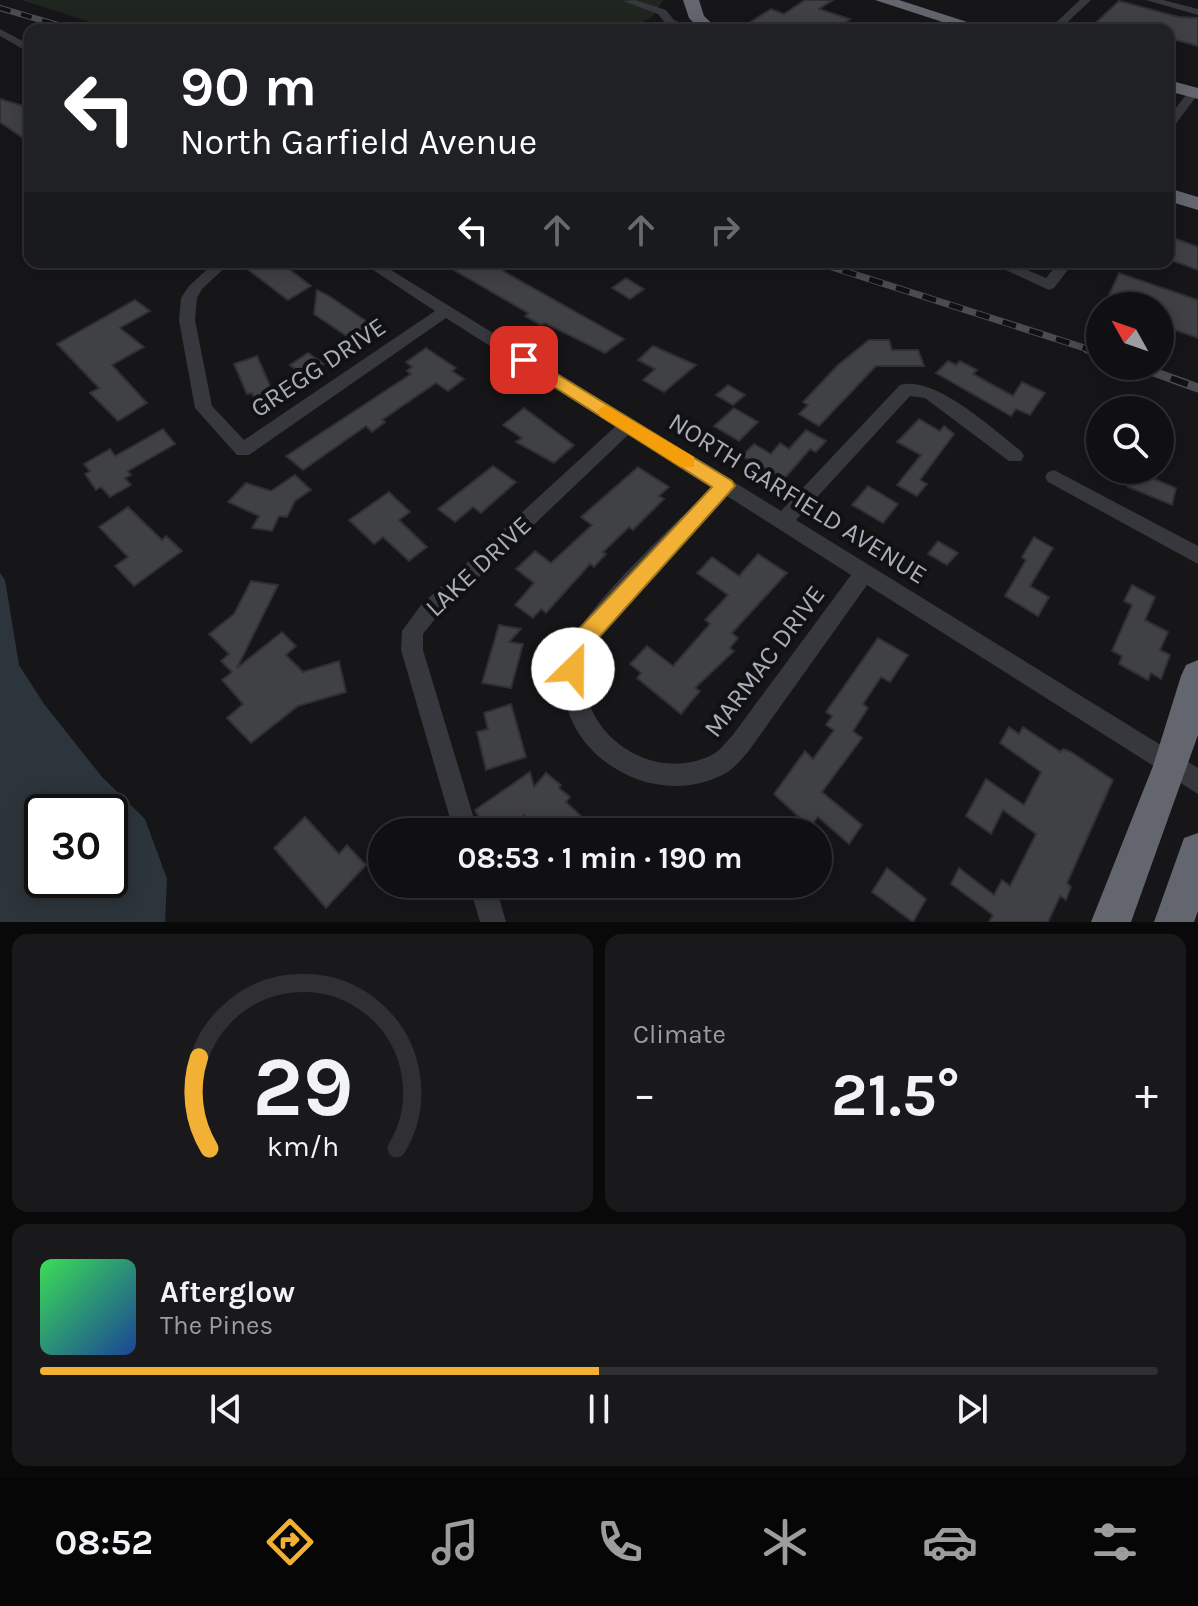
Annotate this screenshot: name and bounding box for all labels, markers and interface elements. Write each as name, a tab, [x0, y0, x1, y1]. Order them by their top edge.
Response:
text: 90 m	[180, 54, 317, 119]
icon: left	[48, 56, 152, 160]
text: North Garfield Avenue	[180, 121, 537, 163]
icon: left	[451, 208, 495, 252]
icon: ahead	[535, 208, 579, 252]
icon: ahead	[619, 208, 663, 252]
icon: right	[703, 208, 747, 252]
north arrow	[1086, 292, 1174, 380]
map controls	[1086, 292, 1174, 484]
street label: GREGG DRIVE	[245, 311, 392, 424]
pin	[490, 326, 558, 394]
icon: arrive	[502, 338, 546, 382]
button: search	[1086, 396, 1174, 484]
street label: NORTH GARFIELD AVENUE	[663, 406, 933, 591]
street label: LAKE DRIVE	[419, 510, 538, 623]
street label: MARMAC DRIVE	[697, 579, 831, 743]
position arrow	[531, 627, 615, 711]
speed limit sign: 30	[24, 794, 128, 898]
text: 08:53 · 1 min · 190 m	[457, 840, 743, 876]
text: Climate	[633, 1019, 726, 1050]
text: 29	[252, 1039, 353, 1136]
text: 21.5°	[831, 1060, 960, 1130]
text: −	[633, 1069, 656, 1120]
text: +	[1135, 1069, 1158, 1120]
text: km/h	[266, 1130, 339, 1163]
text: Afterglow	[160, 1274, 295, 1310]
text: The Pines	[160, 1310, 273, 1341]
icon: previous	[204, 1387, 248, 1431]
icon: pause	[577, 1387, 621, 1431]
icon: next	[950, 1387, 994, 1431]
icon: directions	[262, 1514, 318, 1570]
icon: music	[427, 1514, 483, 1570]
icon: phone	[592, 1514, 648, 1570]
icon: climate	[757, 1514, 813, 1570]
icon: car	[922, 1514, 978, 1570]
icon: filters	[1087, 1514, 1143, 1570]
text: 08:52	[55, 1521, 153, 1563]

